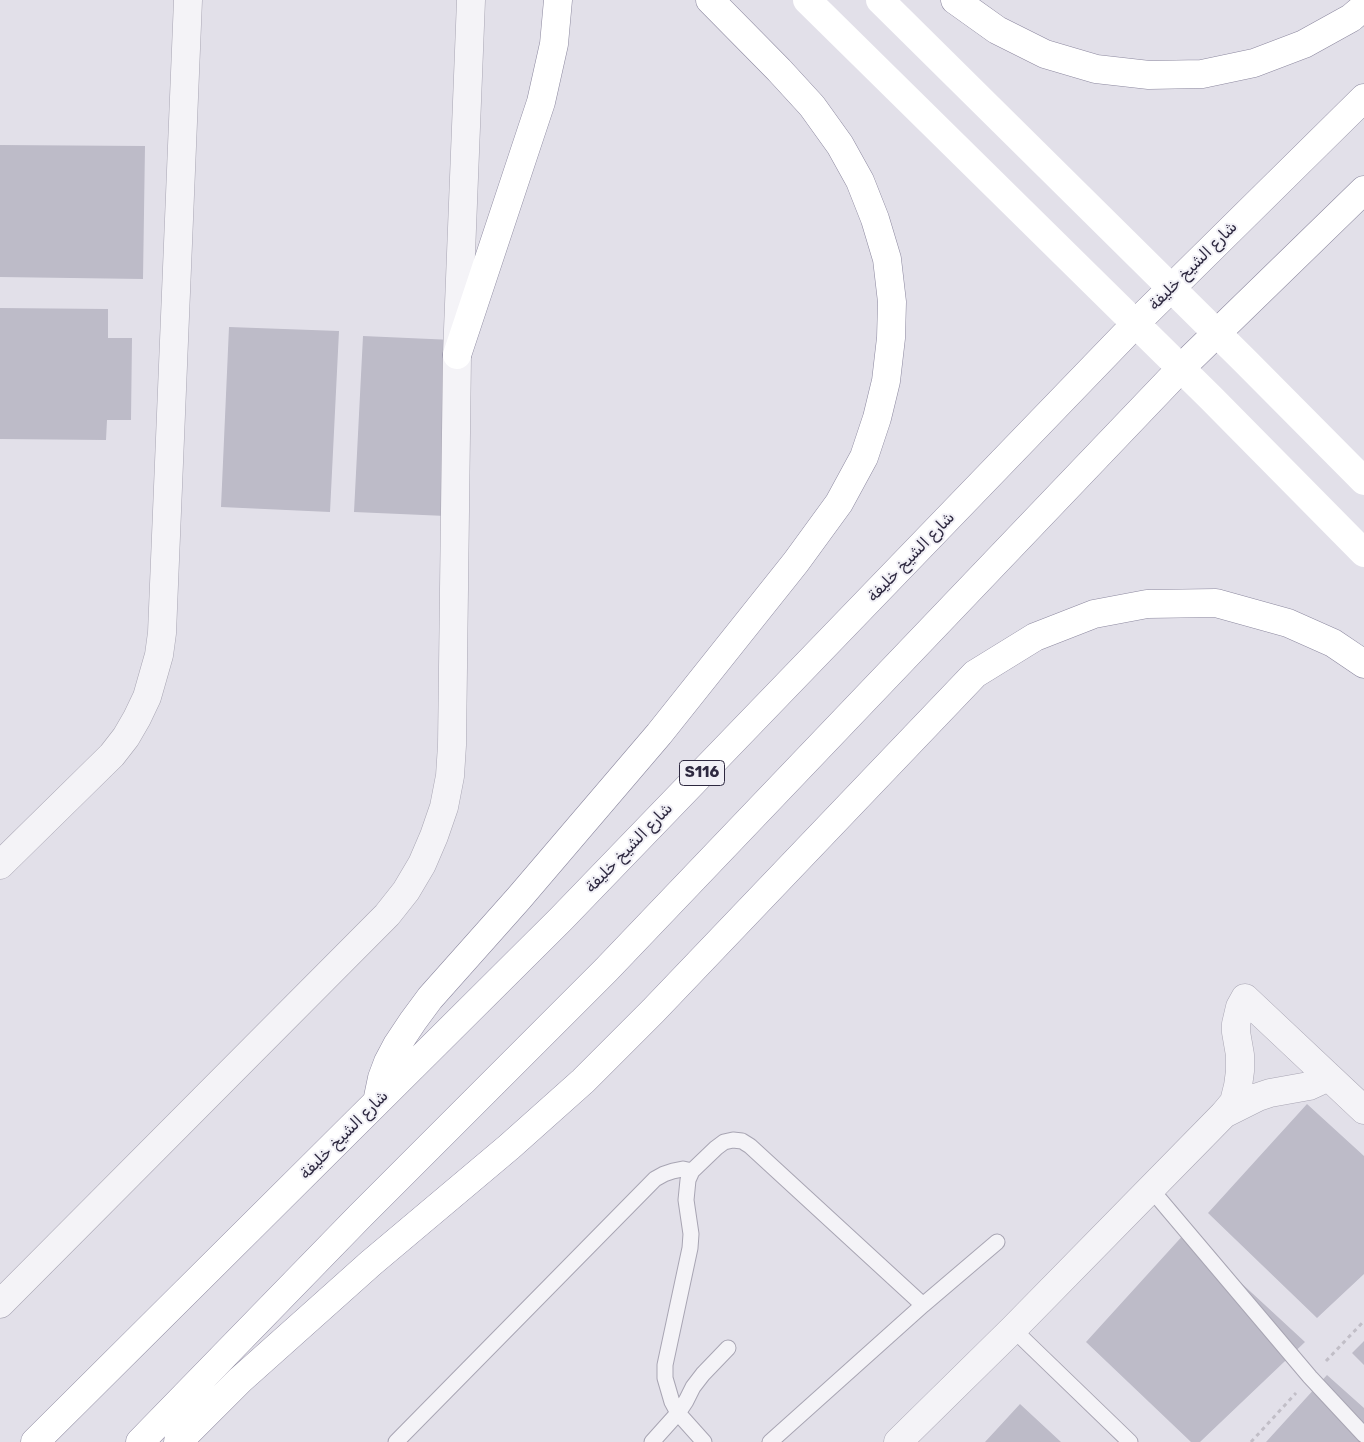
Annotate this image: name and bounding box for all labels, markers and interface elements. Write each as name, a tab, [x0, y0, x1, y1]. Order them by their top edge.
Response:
street label: شارع الشيخ خليفة	[1145, 218, 1241, 314]
street label: شارع الشيخ خليفة	[863, 508, 959, 606]
road number: S116	[680, 760, 724, 786]
street label: شارع الشيخ خليفة	[581, 799, 677, 897]
street label: شارع الشيخ خليفة	[296, 1087, 392, 1183]

